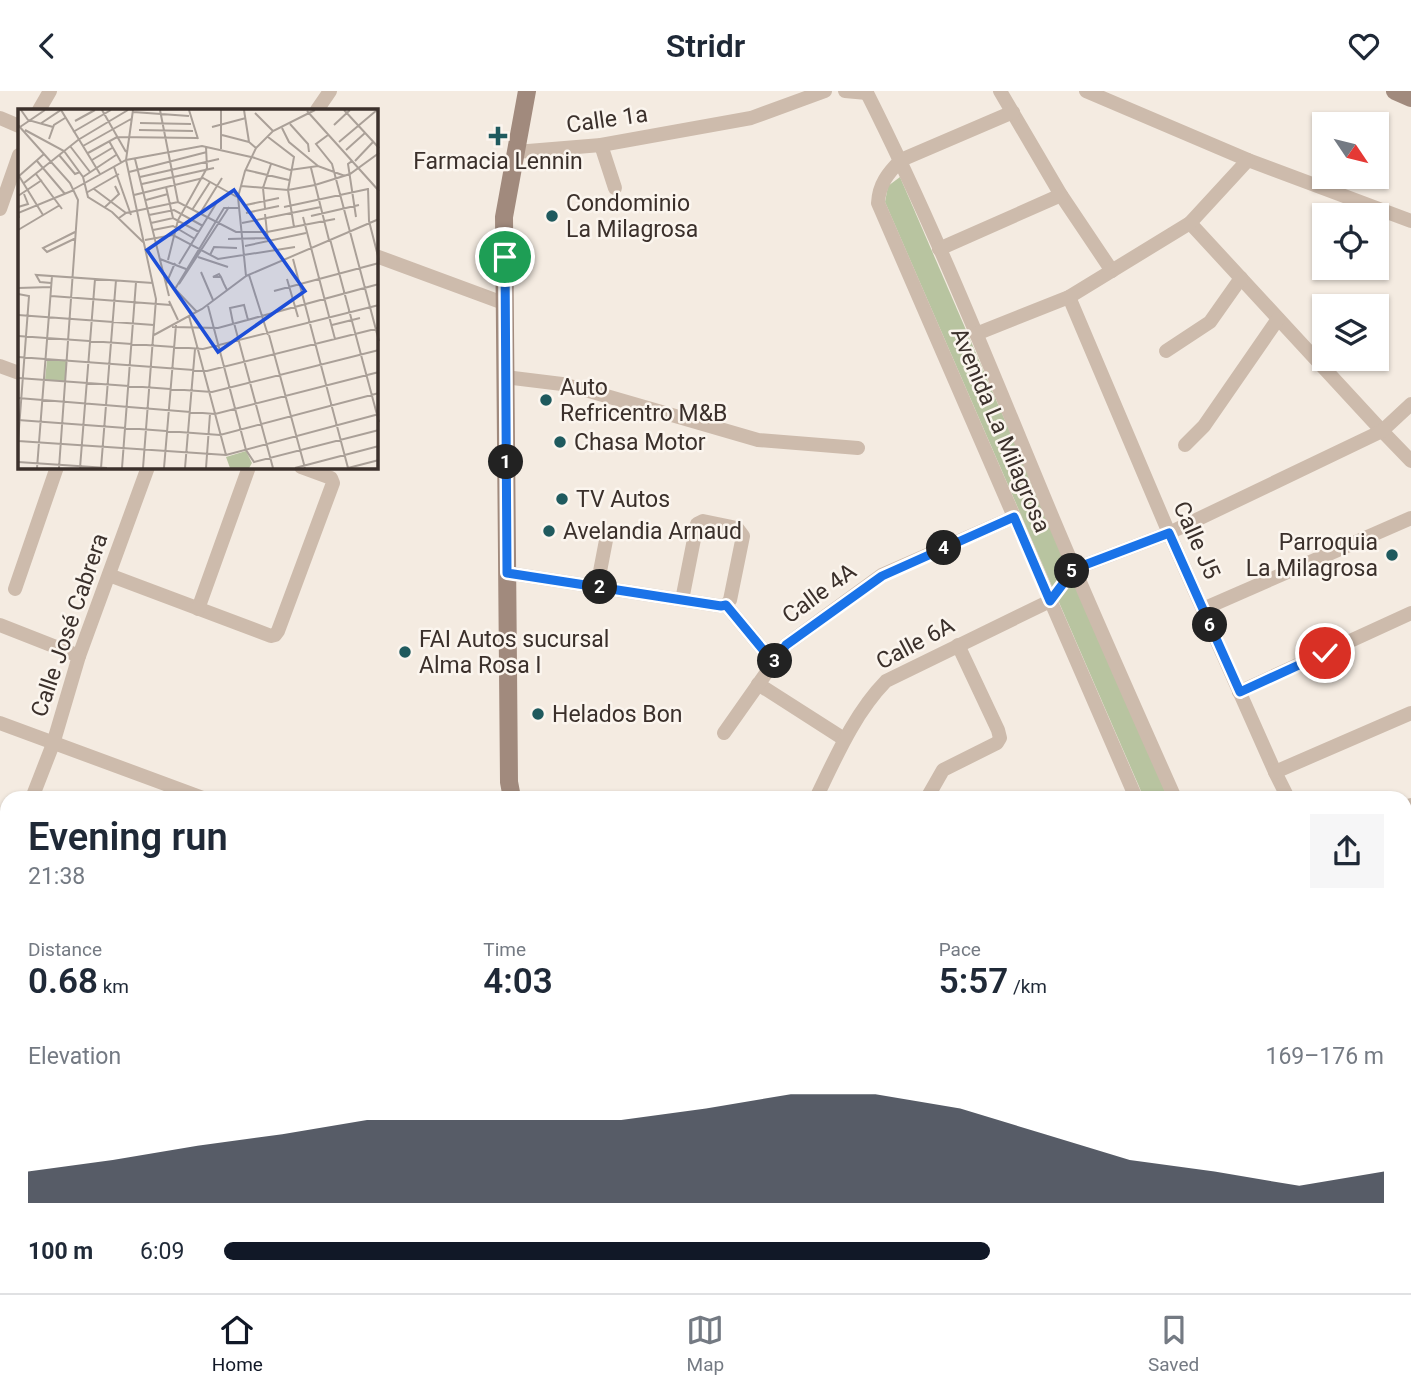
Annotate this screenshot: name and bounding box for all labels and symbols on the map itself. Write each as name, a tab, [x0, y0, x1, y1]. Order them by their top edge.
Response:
street label: Calle 1a	[565, 100, 650, 139]
inset map	[18, 109, 378, 469]
north arrow	[1312, 112, 1390, 189]
marker: Farmacia Lennin	[490, 128, 506, 144]
place label: Farmacia Lennin	[413, 148, 583, 175]
place label: Condominio La Milagrosa	[566, 190, 698, 243]
marker: Condominio La Milagrosa	[544, 208, 560, 224]
pin	[475, 227, 535, 287]
street label: Avenida La Milagrosa	[945, 324, 1056, 536]
place label: Auto Refricentro M&B	[560, 374, 727, 427]
marker: Auto Refricentro M&B	[538, 392, 554, 408]
place label: Chasa Motor	[574, 429, 706, 456]
marker: Chasa Motor	[552, 434, 568, 450]
pin: 1	[489, 445, 524, 479]
place label: TV Autos	[576, 486, 670, 513]
marker: TV Autos	[554, 491, 570, 507]
street label: Calle J5	[1167, 497, 1226, 583]
place label: Avelandia Arnaud	[563, 518, 742, 545]
marker: Avelandia Arnaud	[541, 523, 557, 539]
place label: Parroquia La Milagrosa	[1246, 529, 1378, 582]
street label: Calle José Cabrera	[25, 530, 114, 720]
pin: 4	[926, 531, 962, 566]
marker: Parroquia La Milagrosa	[1384, 547, 1400, 563]
pin: 5	[1054, 553, 1090, 589]
street label: Calle 4A	[777, 558, 861, 629]
pin: 2	[582, 569, 618, 605]
pin: 6	[1192, 607, 1228, 643]
street label: Calle 6A	[872, 612, 959, 675]
pin	[1295, 623, 1355, 683]
place label: FAI Autos sucursal Alma Rosa I	[419, 626, 609, 679]
pin: 3	[758, 643, 792, 679]
marker: FAI Autos sucursal Alma Rosa I	[397, 644, 413, 660]
place label: Helados Bon	[552, 701, 683, 728]
marker: Helados Bon	[530, 706, 546, 722]

